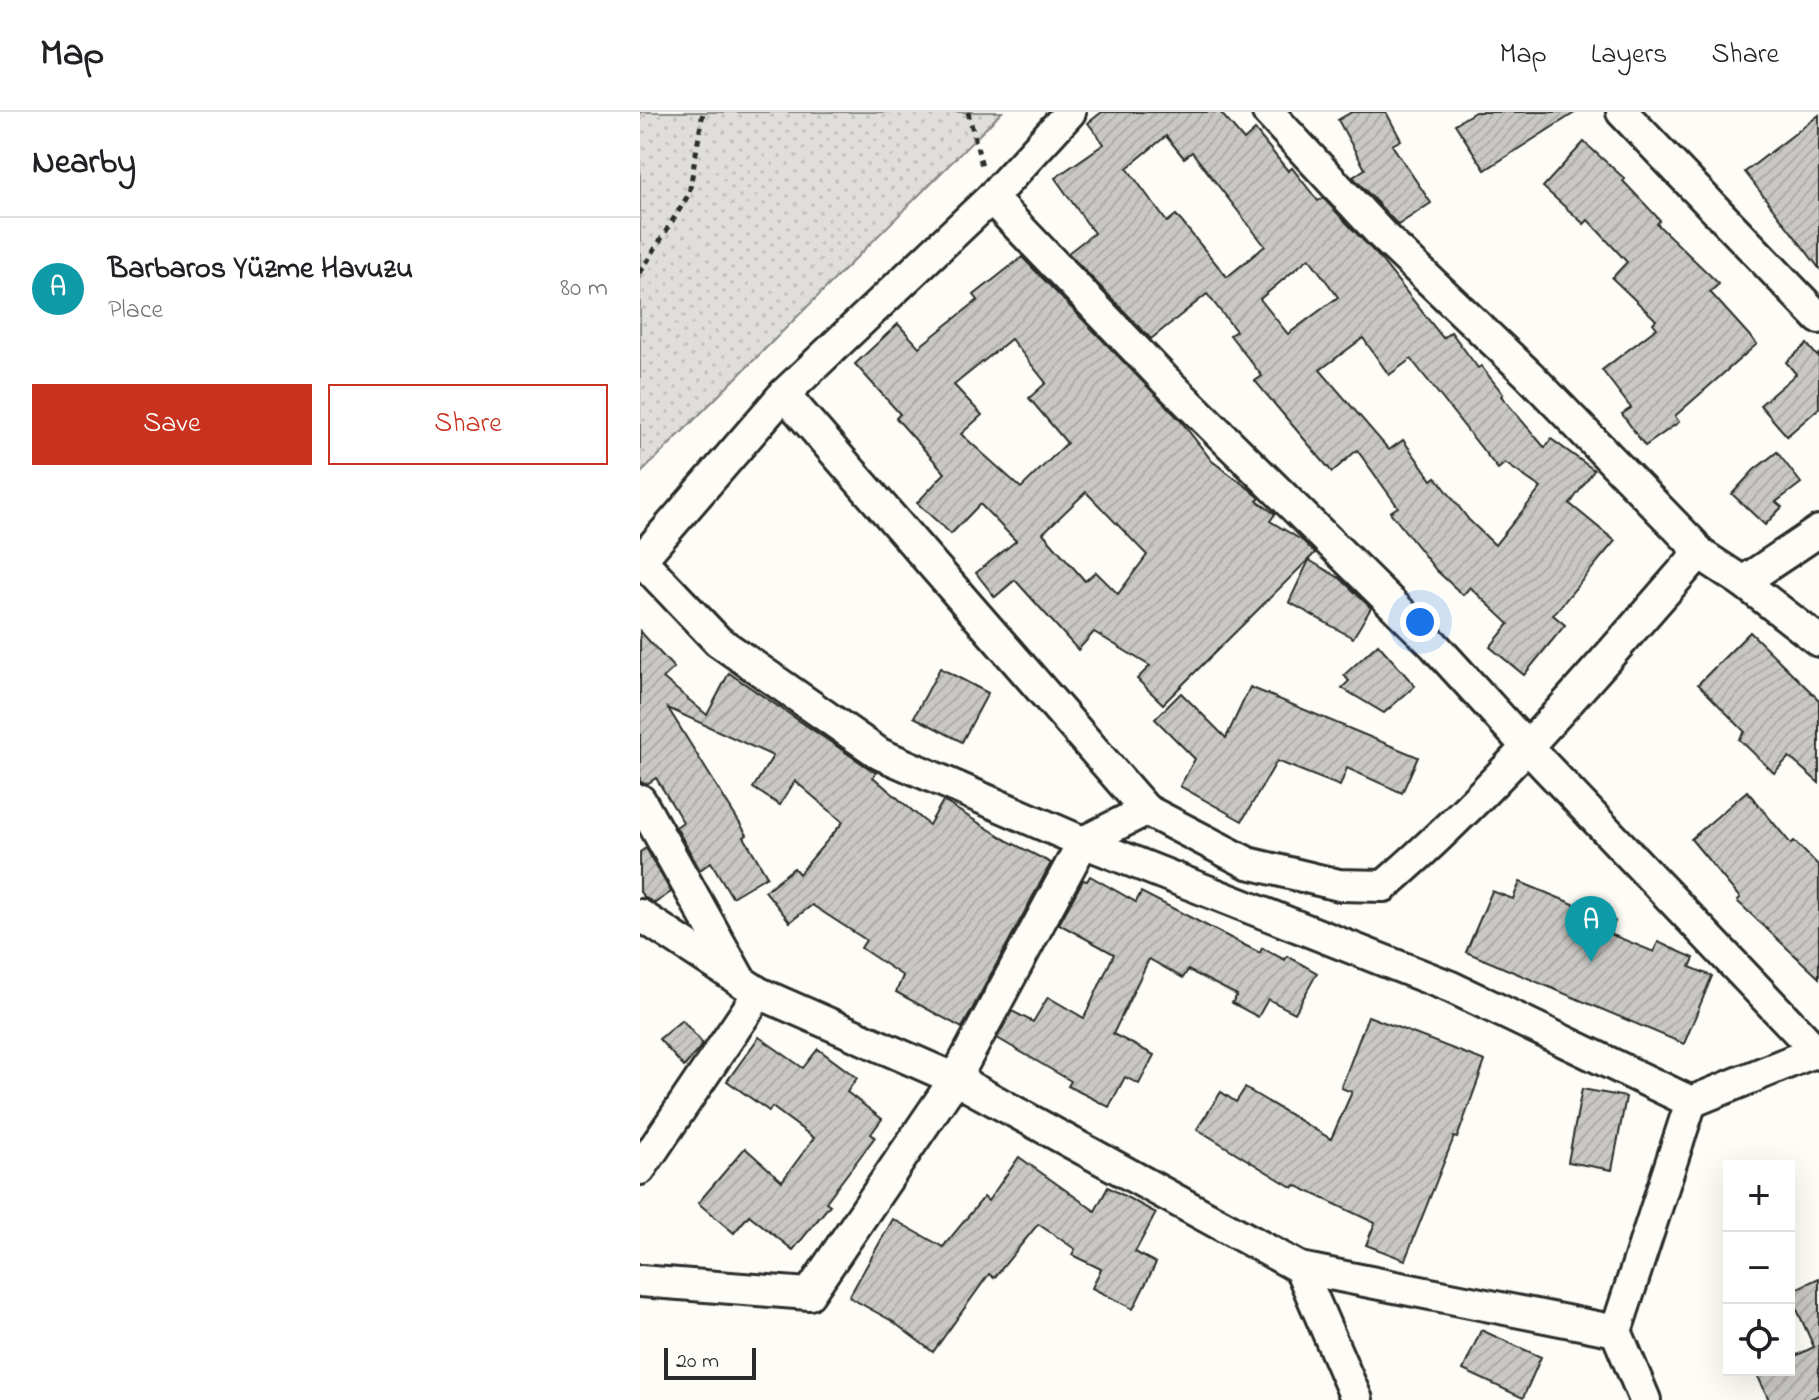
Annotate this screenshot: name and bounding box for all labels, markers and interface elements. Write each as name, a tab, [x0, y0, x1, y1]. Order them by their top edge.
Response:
text: Map	[40, 27, 104, 83]
text: Map	[1499, 35, 1547, 76]
text: Layers	[1591, 35, 1667, 76]
text: Share	[1711, 35, 1779, 76]
text: Nearby	[32, 139, 136, 189]
text: Barbaros Yüzme Havuzu	[108, 248, 413, 292]
text: A	[50, 270, 66, 308]
text: 80 m	[560, 270, 608, 308]
text: Place	[108, 292, 163, 330]
button: Save	[32, 384, 312, 465]
button: Share	[328, 384, 608, 465]
your location	[1400, 602, 1440, 642]
pin: A	[1565, 896, 1617, 962]
map controls	[1723, 1160, 1795, 1376]
button: +	[1723, 1160, 1795, 1232]
button: −	[1723, 1232, 1795, 1304]
button: locate	[1723, 1304, 1795, 1376]
scale bar	[664, 1344, 756, 1380]
text: 20 m	[676, 1346, 719, 1378]

